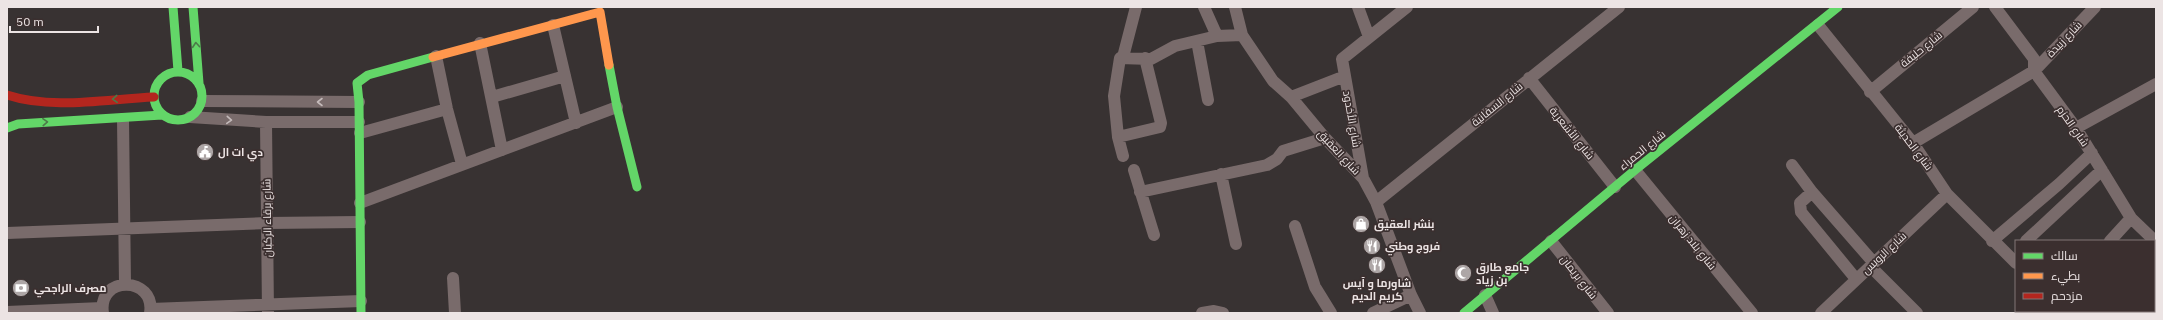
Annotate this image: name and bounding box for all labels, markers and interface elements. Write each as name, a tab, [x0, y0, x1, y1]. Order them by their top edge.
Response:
scale bar	[10, 8, 98, 34]
text: 50 m	[16, 14, 44, 29]
street label: شارع زبيدة	[2043, 18, 2085, 61]
street label: شارع حليفة	[1897, 28, 1945, 71]
one-way arrow	[191, 42, 200, 48]
street label: شارع السفانية	[1468, 79, 1526, 130]
street label: شارع الأخدود	[1339, 90, 1364, 149]
one-way arrow	[112, 94, 118, 103]
one-way arrow	[317, 98, 323, 106]
street label: شارع الحزم	[2053, 103, 2092, 150]
street label: شارع الأشعرية	[1546, 104, 1597, 163]
one-way arrow	[226, 115, 232, 124]
one-way arrow	[42, 117, 48, 126]
street label: شارع الحديثة	[1891, 121, 1936, 174]
street label: شارع العقيق	[1314, 126, 1364, 178]
street label: شارع الحمراء	[1616, 127, 1669, 174]
public building icon: دي ات ال	[195, 142, 215, 162]
place label: دي ات ال	[218, 145, 263, 162]
street label: شارع برقاء الركبان	[259, 179, 276, 257]
street label: شارع بلاد زهران	[1666, 211, 1720, 273]
shop icon: بنشر العقيق	[1351, 214, 1371, 234]
place label: بنشر العقيق	[1374, 217, 1434, 232]
street label: شارع الرويس	[1859, 229, 1910, 278]
restaurant icon: فروج وطني	[1362, 236, 1382, 256]
place label: فروج وطني	[1385, 239, 1440, 256]
legend	[2015, 240, 2155, 312]
text: سالك	[2051, 248, 2078, 263]
street label: شارع بريمان	[1557, 252, 1601, 302]
restaurant icon: شاورما و آيس كريم الديم	[1367, 255, 1387, 275]
place label: جامع طارق بن زياد	[1476, 260, 1529, 287]
mosque icon: جامع طارق بن زياد	[1453, 263, 1473, 283]
text: بطيء	[2051, 268, 2080, 286]
place label: شاورما و آيس كريم الديم	[1343, 276, 1411, 304]
bank icon: مصرف الراجحي	[11, 278, 31, 298]
place label: مصرف الراجحي	[34, 281, 106, 298]
text: مزدحم	[2051, 288, 2083, 304]

